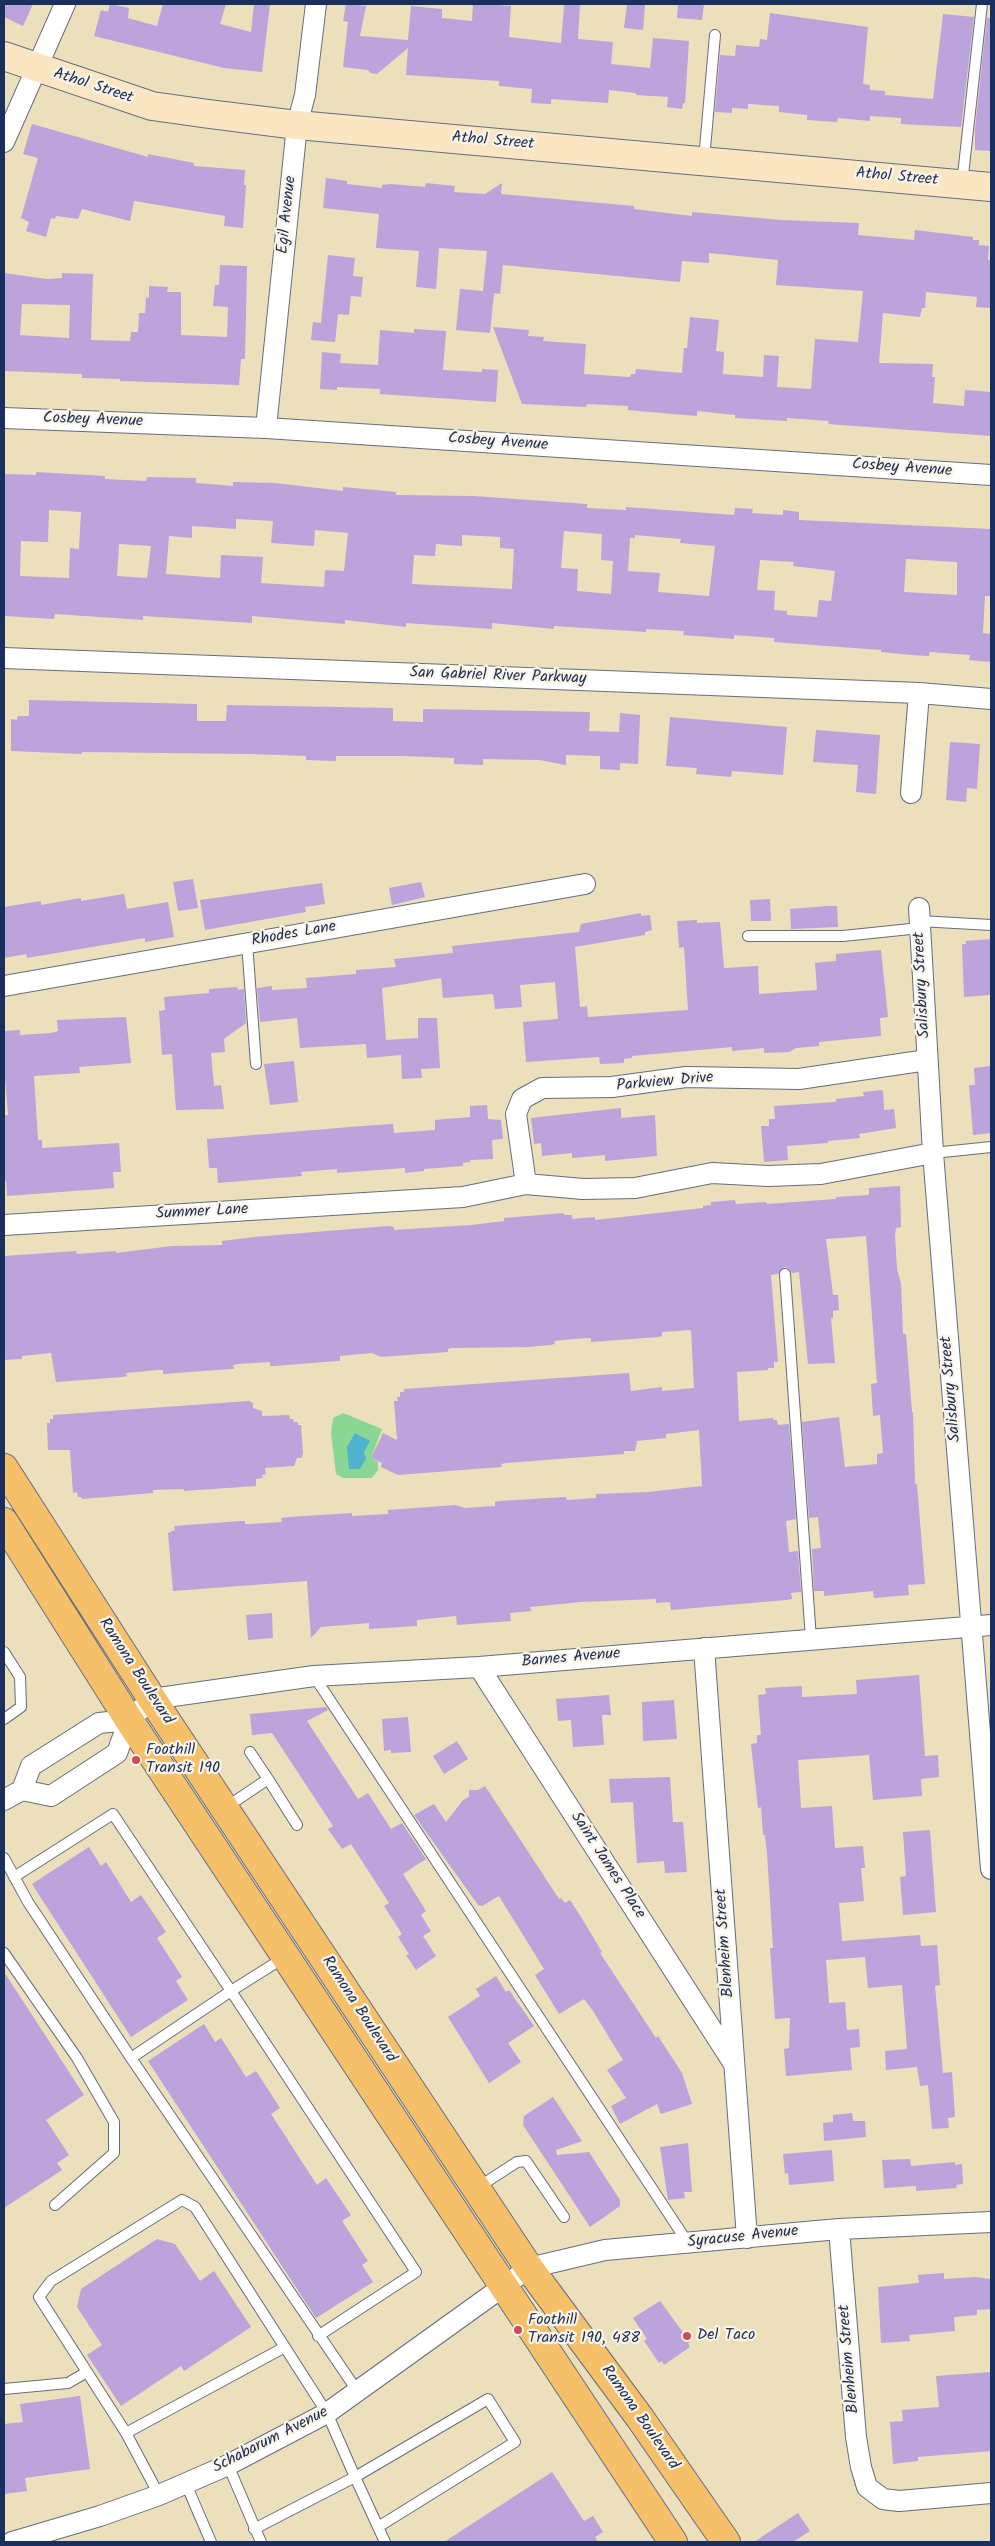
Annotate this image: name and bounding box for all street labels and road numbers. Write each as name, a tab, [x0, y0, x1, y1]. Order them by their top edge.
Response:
street label: Athol Street	[51, 65, 135, 109]
street label: Athol Street	[451, 129, 535, 155]
street label: Athol Street	[855, 165, 939, 191]
street label: Egil Avenue	[274, 175, 302, 255]
street label: Cosbey Avenue	[43, 410, 143, 432]
street label: Cosbey Avenue	[447, 430, 549, 456]
street label: Cosbey Avenue	[851, 456, 953, 482]
street label: San Gabriel River Parkway	[409, 664, 587, 690]
street label: Rhodes Lane	[250, 918, 338, 952]
street label: Salisbury Street	[911, 931, 935, 1039]
street label: Parkview Drive	[616, 1069, 714, 1097]
street label: Summer Lane	[155, 1201, 249, 1225]
street label: Salisbury Street	[938, 1335, 966, 1443]
street label: Ramona Boulevard	[93, 1615, 177, 1729]
street label: Barnes Avenue	[521, 1645, 621, 1673]
street label: Saint James Place	[565, 1809, 649, 1923]
street label: Blenheim Street	[713, 1888, 739, 1998]
street label: Ramona Boulevard	[316, 1953, 400, 2067]
street label: Syracuse Avenue	[687, 2223, 799, 2253]
street label: Blenheim Street	[836, 2304, 864, 2414]
street label: Ramona Boulevard	[596, 2362, 682, 2474]
street label: Schabarum Avenue	[210, 2404, 332, 2478]

